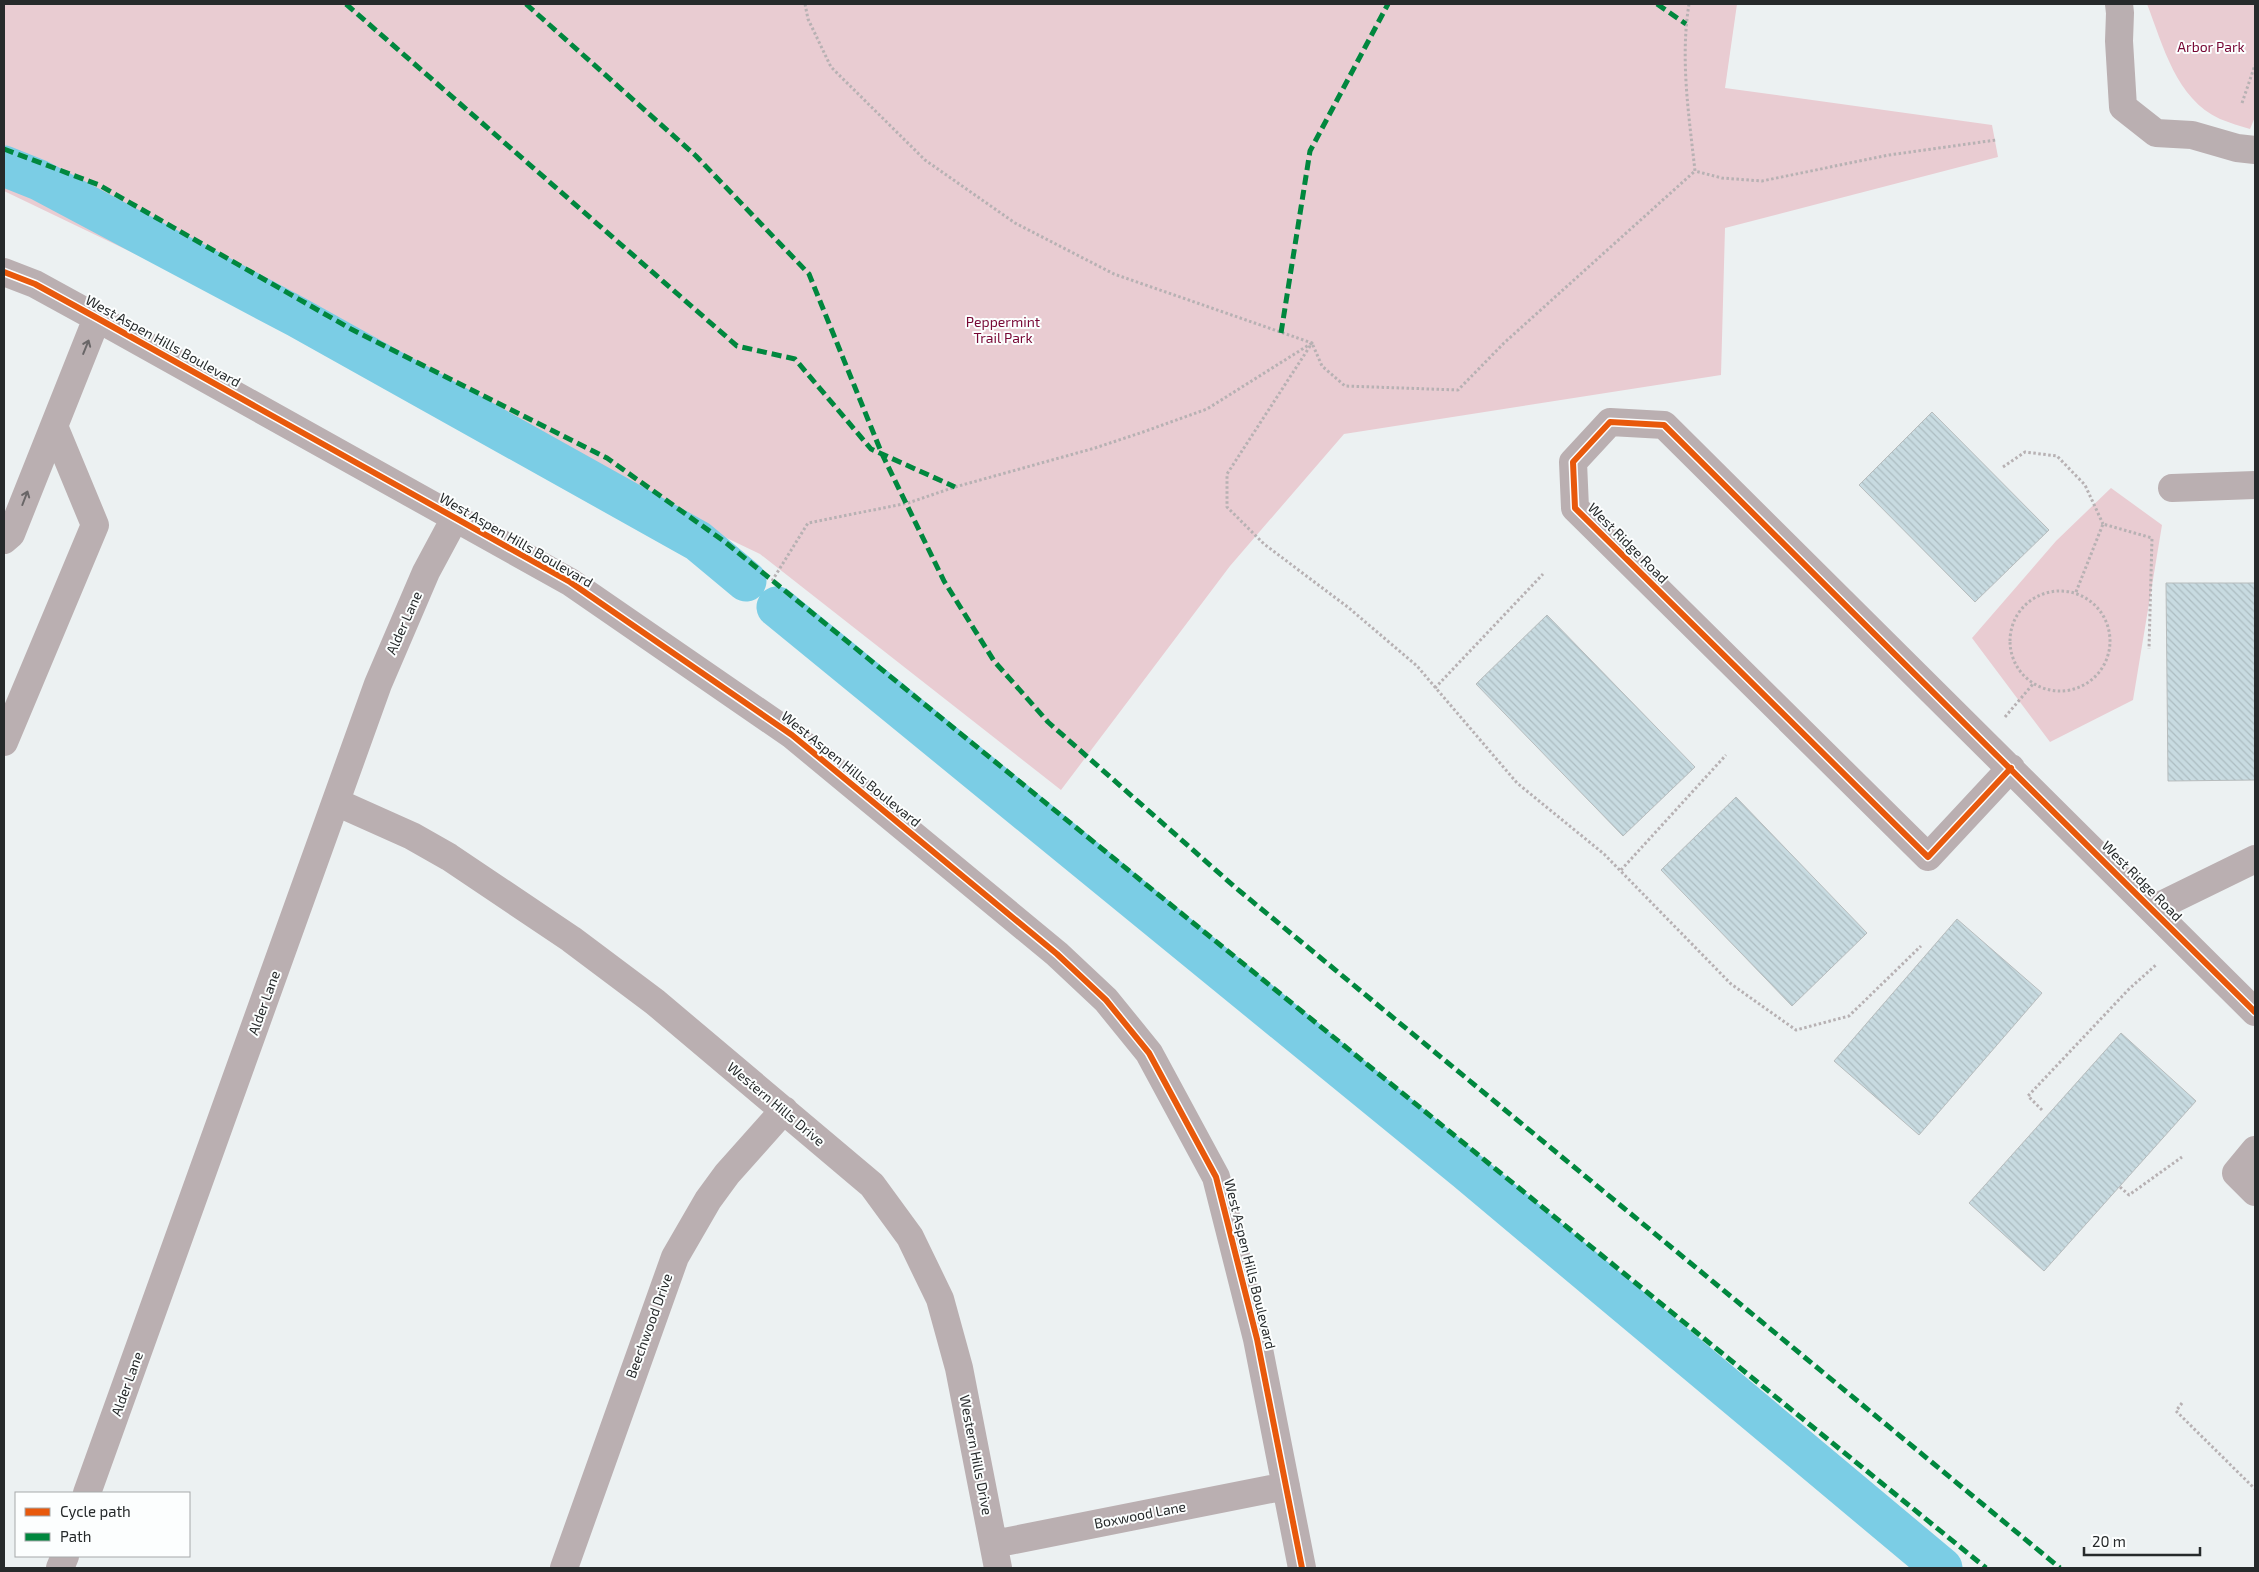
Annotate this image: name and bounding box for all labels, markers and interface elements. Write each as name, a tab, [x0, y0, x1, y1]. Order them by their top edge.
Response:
park label: Arbor Park	[2177, 38, 2245, 55]
street label: West Aspen Hills Boulevard	[83, 291, 244, 390]
park label: Peppermint Trail Park	[966, 313, 1040, 346]
one-way arrow	[81, 340, 91, 355]
street label: West Aspen Hills Boulevard	[436, 489, 596, 591]
one-way arrow	[21, 490, 30, 506]
street label: West Ridge Road	[1585, 499, 1672, 586]
street label: Alder Lane	[382, 589, 425, 657]
street label: West Aspen Hills Boulevard	[778, 707, 925, 830]
street label: West Ridge Road	[2099, 837, 2186, 924]
street label: Alder Lane	[244, 968, 283, 1037]
street label: Western Hills Drive	[724, 1058, 829, 1149]
street label: West Aspen Hills Boulevard	[1221, 1177, 1280, 1351]
street label: Beechwood Drive	[622, 1271, 675, 1381]
street label: Alder Lane	[107, 1349, 146, 1418]
street label: Western Hills Drive	[957, 1393, 996, 1516]
legend	[15, 1492, 190, 1557]
street label: Boxwood Lane	[1093, 1497, 1187, 1532]
text: Cycle path	[60, 1502, 131, 1520]
scale bar	[2084, 1524, 2200, 1556]
text: Path	[60, 1527, 91, 1545]
text: 20 m	[2092, 1532, 2126, 1550]

